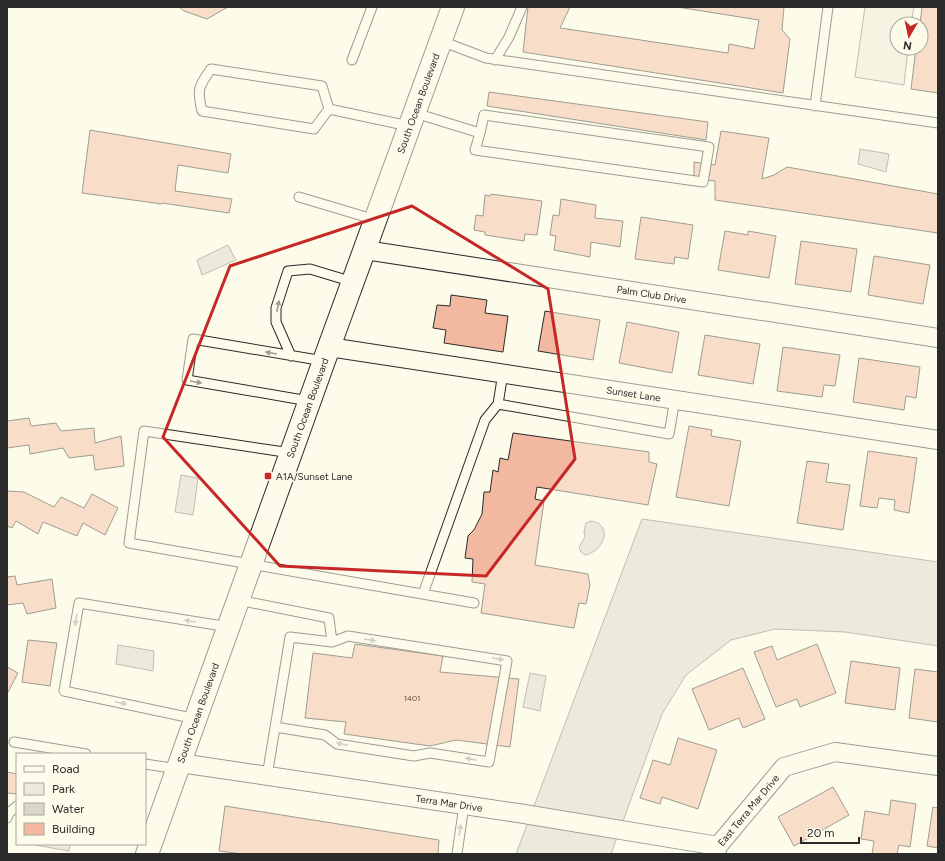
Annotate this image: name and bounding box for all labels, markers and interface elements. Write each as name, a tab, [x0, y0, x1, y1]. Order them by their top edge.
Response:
north arrow	[889, 16, 929, 56]
text: N	[902, 38, 913, 52]
street label: South Ocean Boulevard	[394, 51, 442, 155]
street label: Palm Club Drive	[616, 282, 688, 306]
one-way arrow	[275, 300, 281, 312]
one-way arrow	[265, 349, 277, 355]
street label: South Ocean Boulevard	[283, 356, 331, 460]
one-way arrow	[189, 379, 202, 385]
street label: Sunset Lane	[605, 383, 662, 404]
place label: A1A/Sunset Lane	[276, 470, 353, 483]
marker: A1A/Sunset Lane	[263, 471, 273, 481]
one-way arrow	[73, 614, 79, 626]
one-way arrow	[184, 618, 196, 624]
one-way arrow	[363, 637, 376, 643]
one-way arrow	[492, 656, 504, 662]
street label: South Ocean Boulevard	[174, 661, 222, 765]
house number: 1401	[404, 693, 420, 703]
one-way arrow	[115, 701, 127, 707]
one-way arrow	[336, 740, 349, 746]
legend	[16, 753, 146, 845]
one-way arrow	[465, 756, 477, 762]
text: Road	[52, 762, 80, 776]
street label: East Terra Mar Drive	[714, 771, 782, 849]
text: Park	[52, 782, 75, 796]
street label: Terra Mar Drive	[415, 791, 484, 814]
text: Water	[52, 802, 84, 816]
scale bar	[801, 819, 859, 845]
text: Building	[52, 822, 95, 836]
one-way arrow	[457, 824, 463, 836]
text: 20 m	[807, 826, 835, 840]

